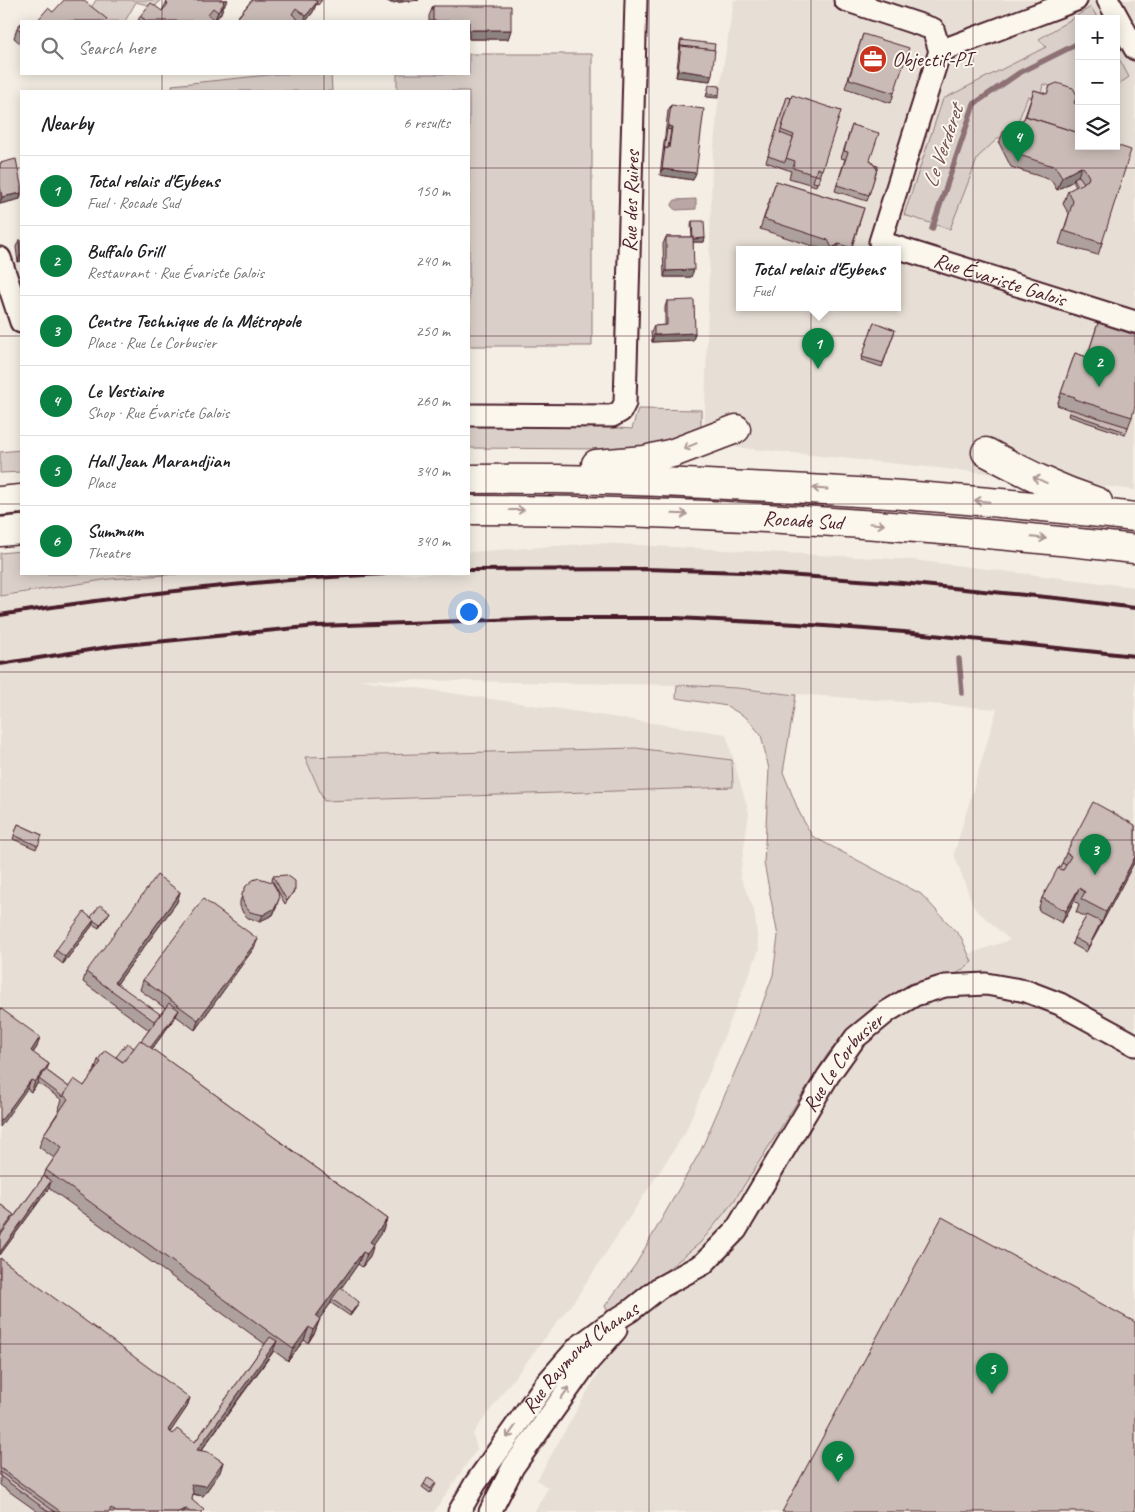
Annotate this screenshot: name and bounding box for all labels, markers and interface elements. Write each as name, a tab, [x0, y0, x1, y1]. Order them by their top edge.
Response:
map controls	[1075, 15, 1120, 150]
button: +	[1075, 15, 1120, 60]
search box	[20, 20, 470, 75]
icon: search	[38, 34, 66, 62]
text: Search here	[78, 36, 155, 60]
office icon: Objectif-PI	[858, 44, 888, 74]
place label: Objectif-PI	[892, 46, 977, 72]
button: −	[1075, 60, 1120, 105]
water label: Le Verderet	[916, 97, 972, 191]
button: layers	[1075, 105, 1120, 150]
text: Nearby	[40, 110, 93, 136]
text: 6 results	[403, 113, 450, 133]
pin: 4	[1002, 121, 1034, 162]
street label: Rue des Ruires	[616, 148, 645, 252]
text: Total relais d'Eybens	[87, 169, 219, 193]
text: 1	[52, 181, 60, 201]
text: 150 m	[416, 181, 450, 201]
text: Fuel · Rocade Sud	[87, 193, 180, 213]
text: Buffalo Grill	[87, 239, 163, 263]
popup	[736, 246, 901, 311]
street label: Rue Évariste Galois	[931, 247, 1071, 313]
text: 2	[52, 251, 60, 271]
text: 240 m	[416, 251, 450, 271]
text: Total relais d'Eybens	[752, 257, 885, 281]
text: Restaurant · Rue Évariste Galois	[87, 263, 264, 283]
text: Fuel	[752, 281, 773, 301]
text: Centre Technique de la Métropole	[87, 309, 301, 333]
text: 3	[52, 321, 60, 341]
text: 250 m	[416, 321, 450, 341]
pin: 1	[802, 328, 834, 369]
text: Place · Rue Le Corbusier	[87, 333, 216, 353]
pin: 2	[1083, 346, 1115, 387]
text: Le Vestiaire	[87, 379, 163, 403]
text: 4	[52, 391, 60, 411]
text: 260 m	[416, 391, 450, 411]
text: Shop · Rue Évariste Galois	[87, 403, 229, 423]
one-way arrow	[683, 442, 698, 451]
text: Hall Jean Marandjian	[87, 449, 230, 473]
text: 5	[53, 461, 59, 481]
text: 340 m	[416, 461, 450, 481]
text: Place	[87, 473, 115, 493]
one-way arrow	[1033, 475, 1048, 484]
one-way arrow	[812, 485, 828, 494]
one-way arrow	[974, 497, 990, 506]
one-way arrow	[509, 505, 525, 515]
street label: Rocade Sud	[762, 505, 847, 536]
one-way arrow	[672, 510, 688, 519]
text: Summum	[87, 519, 143, 543]
one-way arrow	[869, 520, 885, 529]
text: 6	[52, 531, 60, 551]
text: 340 m	[416, 531, 450, 551]
one-way arrow	[1031, 533, 1047, 543]
text: Theatre	[87, 543, 130, 563]
your location	[456, 599, 482, 625]
pin: 3	[1079, 834, 1111, 875]
street label: Rue Le Corbusier	[797, 1006, 890, 1117]
street label: Rue Raymond Chanas	[516, 1295, 645, 1418]
pin: 5	[976, 1353, 1008, 1394]
one-way arrow	[560, 1387, 570, 1401]
one-way arrow	[506, 1425, 516, 1439]
pin: 6	[822, 1441, 854, 1482]

